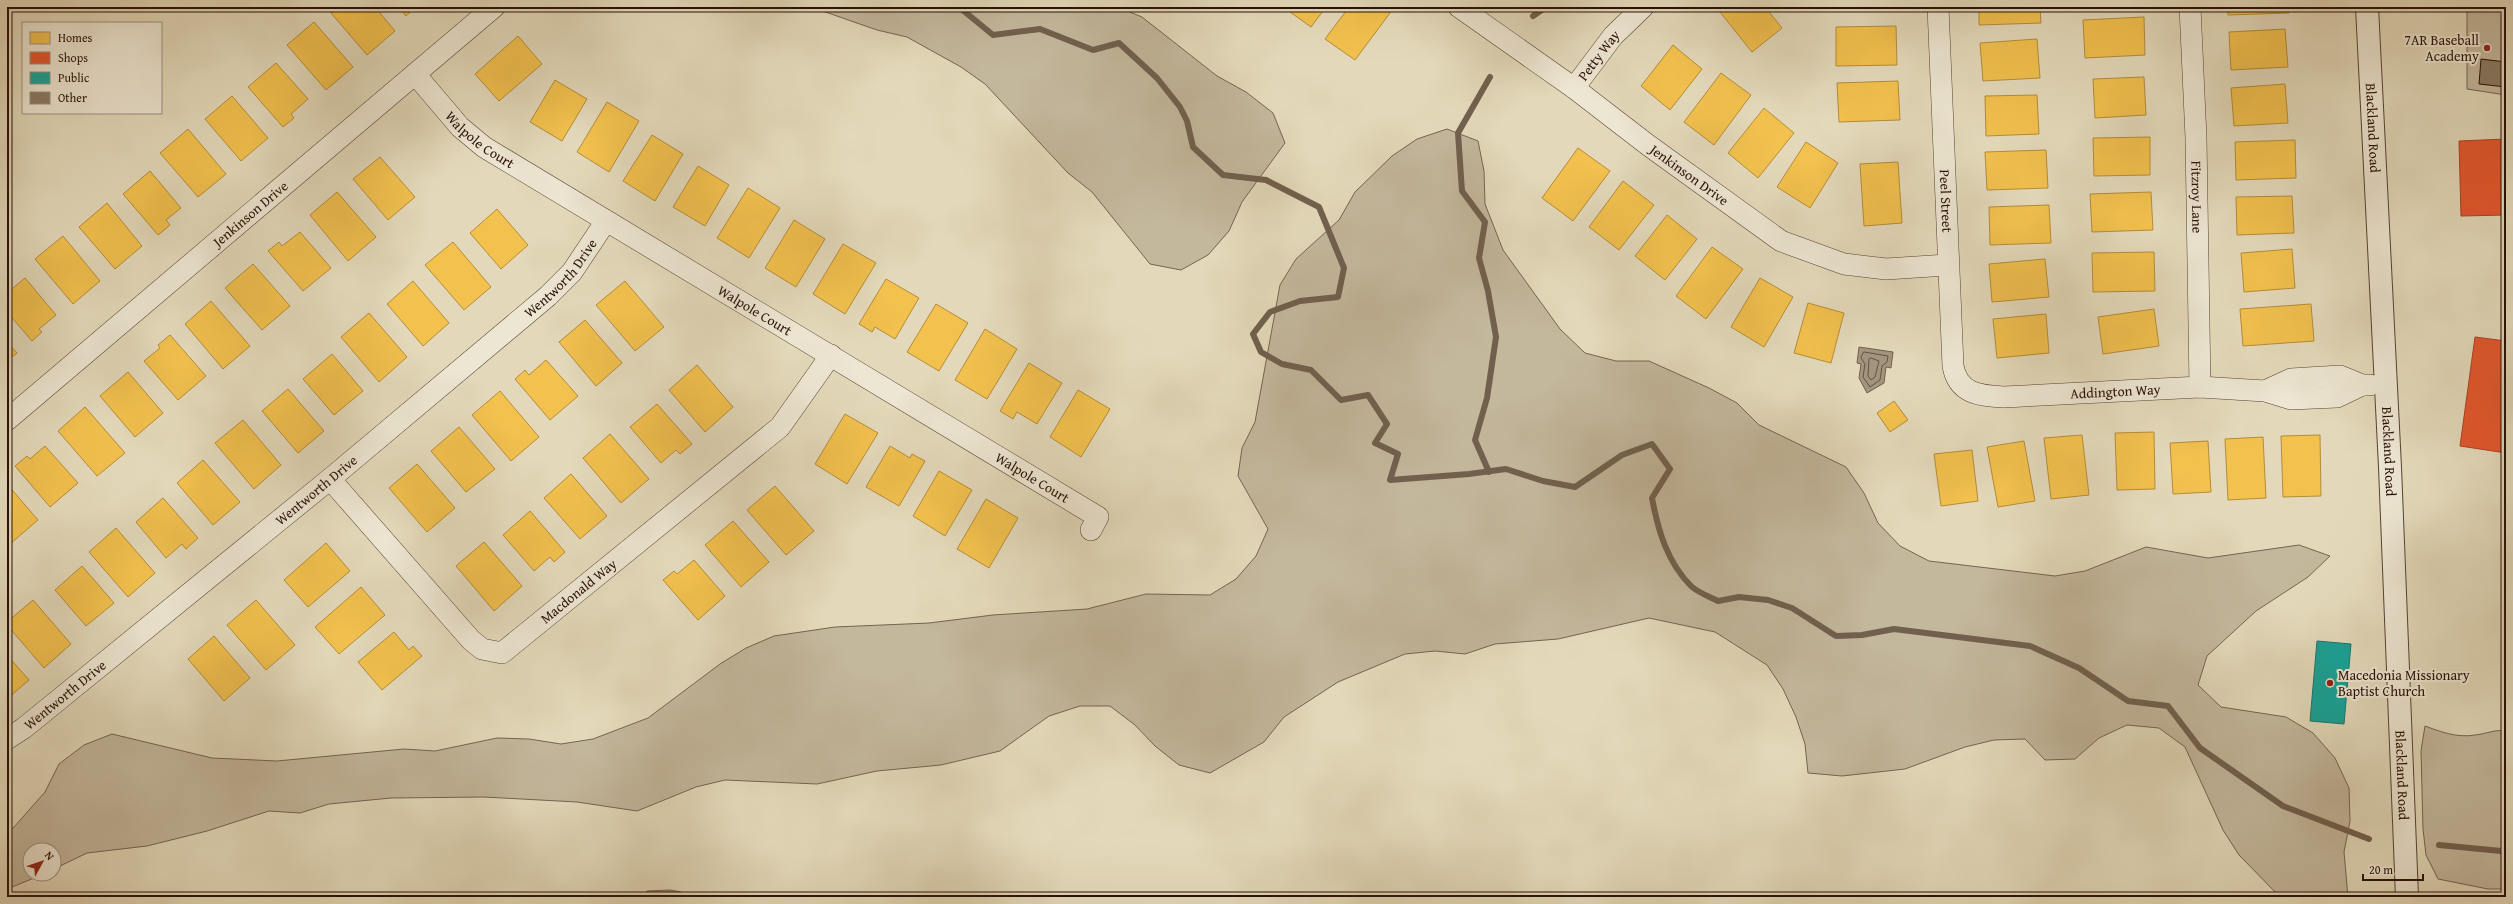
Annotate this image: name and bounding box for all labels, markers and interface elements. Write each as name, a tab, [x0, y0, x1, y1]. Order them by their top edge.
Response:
legend	[22, 22, 162, 114]
street label: Petty Way	[1573, 25, 1624, 85]
text: Homes	[58, 29, 93, 46]
place label: 7AR Baseball Academy	[2404, 30, 2479, 66]
marker: 7AR Baseball Academy	[2482, 43, 2492, 53]
text: Shops	[58, 49, 88, 66]
text: Public	[58, 69, 90, 86]
street label: Blackland Road	[2361, 82, 2385, 174]
text: Other	[58, 89, 87, 106]
street label: Walpole Court	[441, 107, 518, 173]
street label: Jenkinson Drive	[1644, 138, 1733, 210]
street label: Fitzroy Lane	[2186, 160, 2208, 234]
street label: Peel Street	[1935, 169, 1957, 233]
street label: Jenkinson Drive	[207, 176, 293, 253]
street label: Wentworth Drive	[520, 234, 602, 322]
street label: Walpole Court	[714, 280, 796, 340]
street label: Addington Way	[2070, 379, 2161, 404]
street label: Blackland Road	[2377, 406, 2401, 497]
street label: Walpole Court	[992, 447, 1073, 508]
street label: Wentworth Drive	[271, 450, 362, 530]
street label: Macdonald Way	[536, 554, 621, 628]
street label: Wentworth Drive	[20, 655, 111, 734]
place label: Macedonia Missionary Baptist Church	[2338, 665, 2470, 701]
marker: Macedonia Missionary Baptist Church	[2325, 678, 2335, 688]
street label: Blackland Road	[2390, 730, 2414, 821]
north arrow	[22, 842, 62, 882]
text: N	[41, 848, 59, 864]
scale bar	[2363, 856, 2423, 882]
text: 20 m	[2369, 861, 2393, 878]

